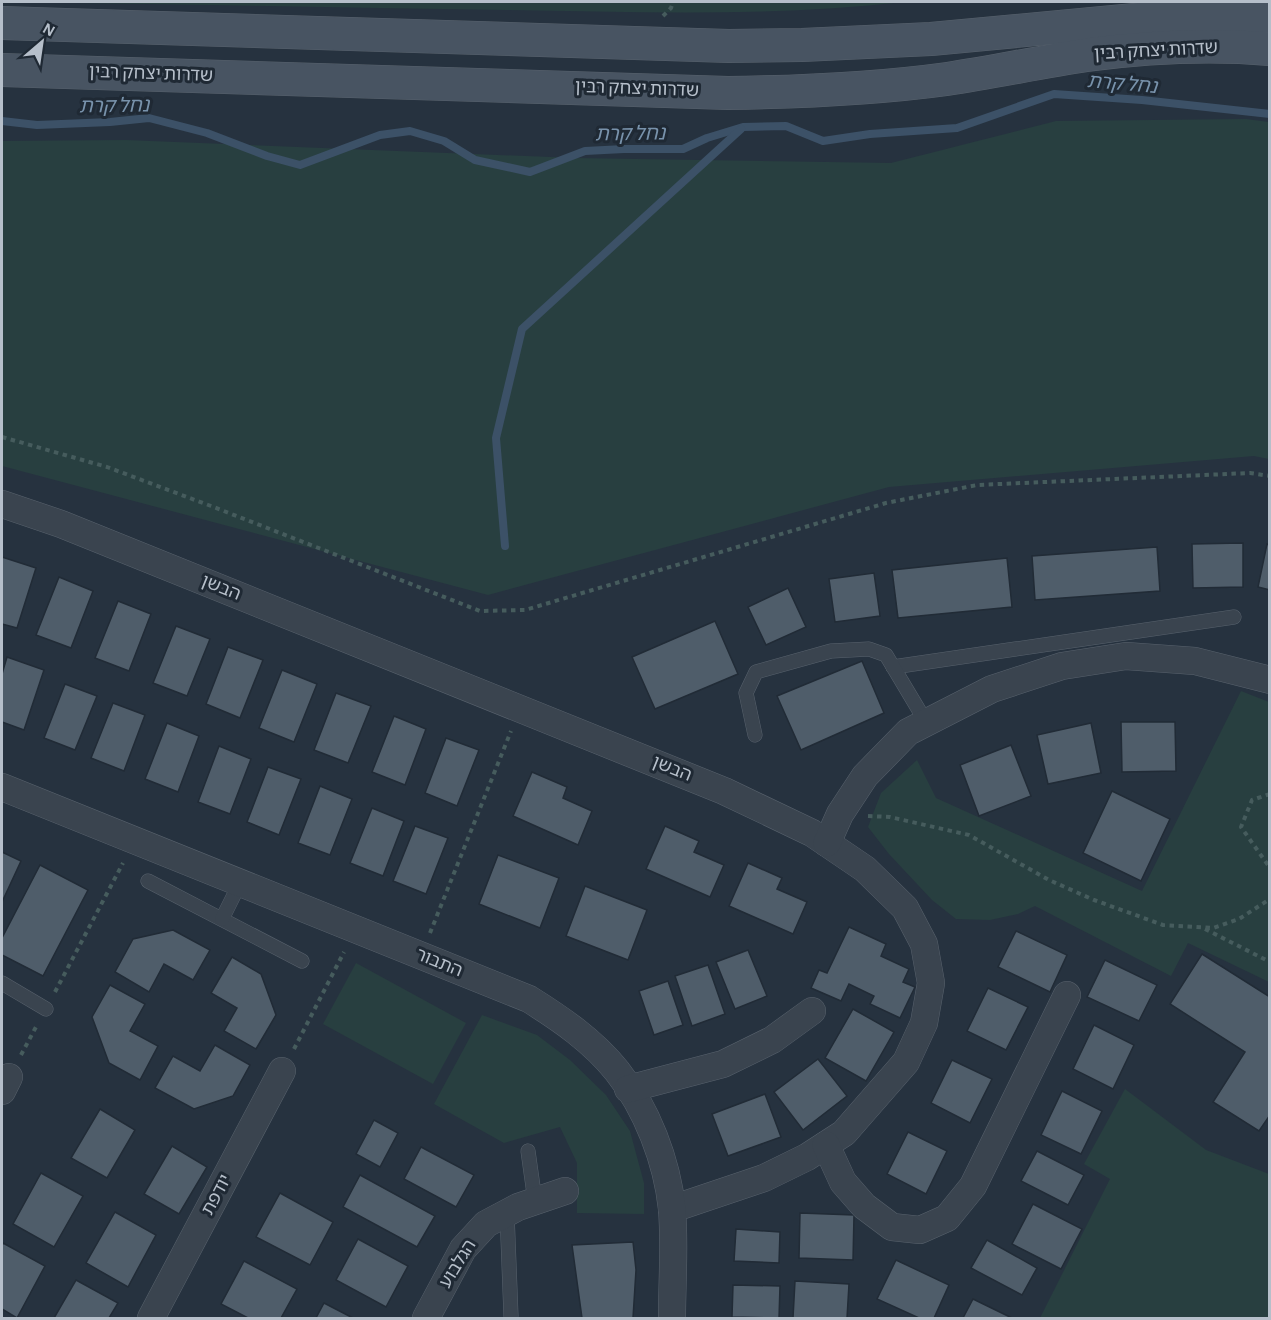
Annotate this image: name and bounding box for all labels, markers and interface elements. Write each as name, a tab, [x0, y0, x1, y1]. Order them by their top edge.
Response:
north arrow	[12, 12, 72, 72]
text: N	[40, 20, 58, 39]
street label: שדרות יצחק רבין	[1094, 39, 1218, 63]
street label: שדרות יצחק רבין	[89, 63, 213, 85]
water label: נחל קרת	[1086, 71, 1159, 97]
street label: שדרות יצחק רבין	[575, 78, 699, 100]
water label: נחל קרת	[79, 95, 151, 117]
water label: נחל קרת	[595, 123, 667, 145]
street label: הבשן	[199, 572, 243, 604]
street label: הבשן	[650, 753, 694, 785]
street label: התבור	[413, 946, 465, 980]
street label: יודפת	[199, 1172, 235, 1218]
street label: הגלבוע	[436, 1236, 480, 1291]

